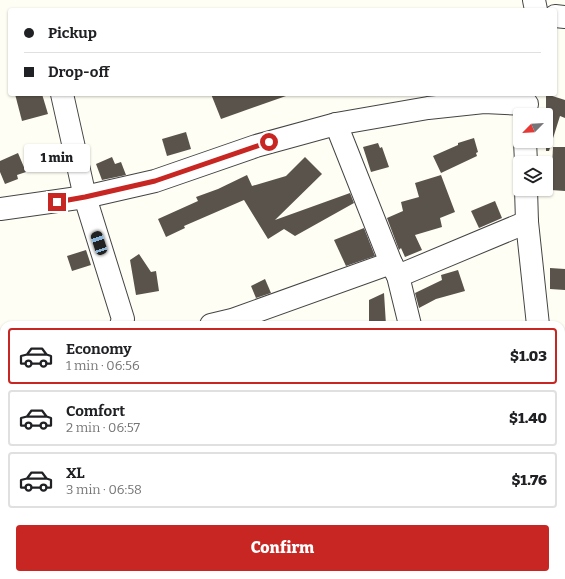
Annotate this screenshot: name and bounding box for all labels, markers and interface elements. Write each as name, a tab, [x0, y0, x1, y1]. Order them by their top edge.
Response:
text: Pickup	[48, 24, 97, 42]
text: Drop-off	[48, 63, 109, 81]
north arrow	[513, 108, 553, 148]
map controls	[513, 108, 553, 196]
route start	[260, 133, 278, 151]
callout: 1 min	[24, 144, 90, 172]
text: 1 min	[40, 150, 74, 165]
button: layers	[513, 156, 553, 196]
route end	[48, 193, 66, 211]
car	[90, 230, 108, 256]
icon: car	[18, 338, 54, 374]
text: Economy	[66, 340, 132, 358]
text: $1.03	[510, 347, 547, 365]
text: 1 min · 06:56	[66, 358, 140, 373]
icon: car	[18, 400, 54, 436]
text: Comfort	[66, 402, 125, 420]
text: $1.40	[509, 409, 547, 427]
text: 2 min · 06:57	[66, 420, 140, 435]
icon: car	[18, 462, 54, 498]
text: XL	[66, 464, 85, 482]
text: $1.76	[511, 471, 547, 489]
text: 3 min · 06:58	[66, 482, 142, 497]
button: Confirm	[16, 525, 549, 571]

